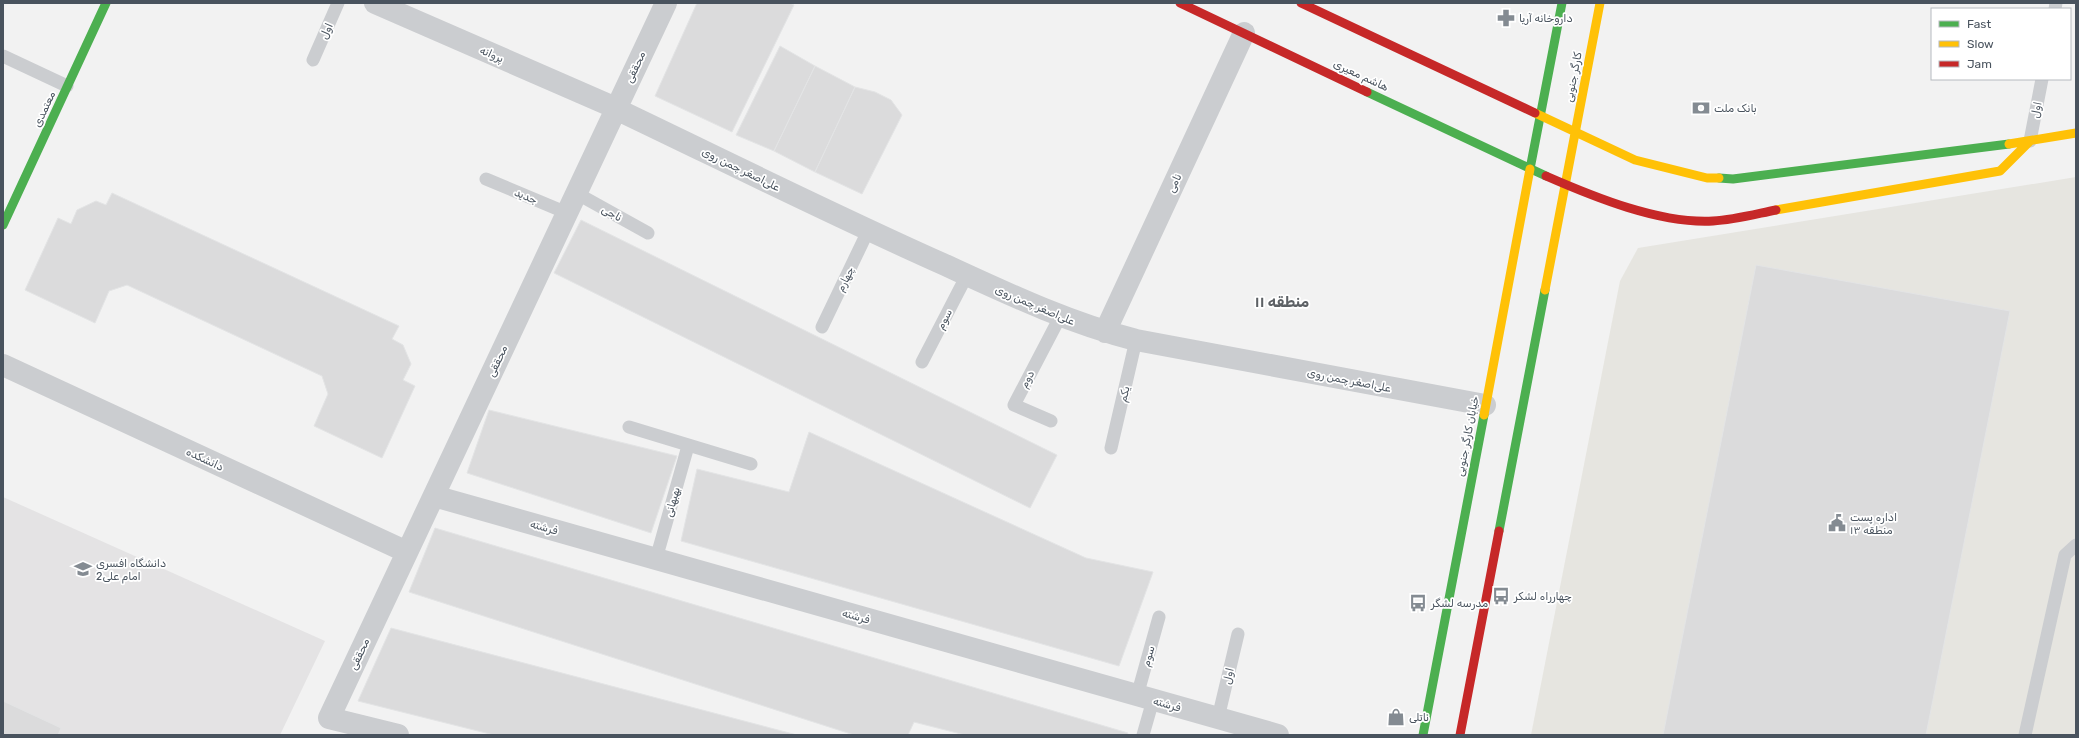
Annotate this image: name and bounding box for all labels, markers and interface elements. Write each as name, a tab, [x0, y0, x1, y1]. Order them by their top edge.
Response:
pharmacy icon: داروخانه آریا	[1496, 8, 1516, 28]
legend	[1931, 8, 2071, 80]
place label: داروخانه آریا	[1519, 12, 1573, 26]
text: Fast	[1967, 17, 1991, 31]
street label: اول	[317, 21, 337, 42]
text: Slow	[1967, 37, 1994, 51]
street label: پروانه	[477, 43, 506, 66]
street label: محققی	[623, 49, 648, 85]
street label: کارگر جنوبی	[1562, 51, 1586, 104]
street label: هاشم معیری	[1331, 57, 1390, 95]
text: Jam	[1967, 57, 1992, 71]
street label: معتمدی	[31, 89, 58, 129]
bank icon: بانک ملت	[1691, 98, 1711, 118]
street label: اول	[2029, 101, 2045, 120]
place label: بانک ملت	[1714, 102, 1757, 115]
street label: علی‌اصغر چمن روی	[699, 145, 782, 195]
street label: نامی	[1164, 172, 1185, 195]
street label: جدید	[512, 186, 540, 207]
street label: ناجی	[599, 203, 624, 224]
street label: چهارم	[834, 264, 858, 294]
street label: علی‌اصغر چمن روی	[993, 283, 1077, 329]
district label: منطقه ۱۱	[1255, 293, 1309, 311]
street label: سوم	[934, 307, 956, 332]
street label: محققی	[485, 343, 510, 379]
street label: علی‌اصغر چمن روی	[1306, 366, 1392, 396]
street label: دوم	[1018, 368, 1038, 391]
street label: یکم	[1116, 385, 1134, 404]
street label: خیابان کارگر جنوبی	[1453, 394, 1483, 478]
street label: دانشکده	[184, 445, 226, 474]
street label: بهبهانی	[662, 486, 683, 519]
place label: اداره پست منطقه ۱۳	[1850, 511, 1897, 537]
public building icon: اداره پست منطقه ۱۳	[1827, 513, 1847, 533]
street label: فرشته	[529, 517, 559, 538]
place label: دانشگاه افسری امام علی2	[96, 557, 166, 584]
school or university icon: دانشگاه افسری امام علی2	[73, 559, 93, 579]
bus stop icon: چهارراه لشکر	[1491, 586, 1511, 606]
place label: چهارراه لشکر	[1513, 590, 1572, 603]
bus stop icon: مدرسه لشگر	[1408, 593, 1428, 613]
place label: مدرسه لشگر	[1430, 597, 1488, 610]
street label: فرشته	[841, 606, 871, 627]
street label: محققی	[347, 636, 372, 672]
street label: سوم	[1139, 644, 1159, 668]
street label: اول	[1220, 667, 1238, 686]
street label: فرشته	[1152, 694, 1182, 715]
shop icon: ناتلی	[1386, 707, 1406, 727]
place label: ناتلی	[1409, 711, 1429, 724]

